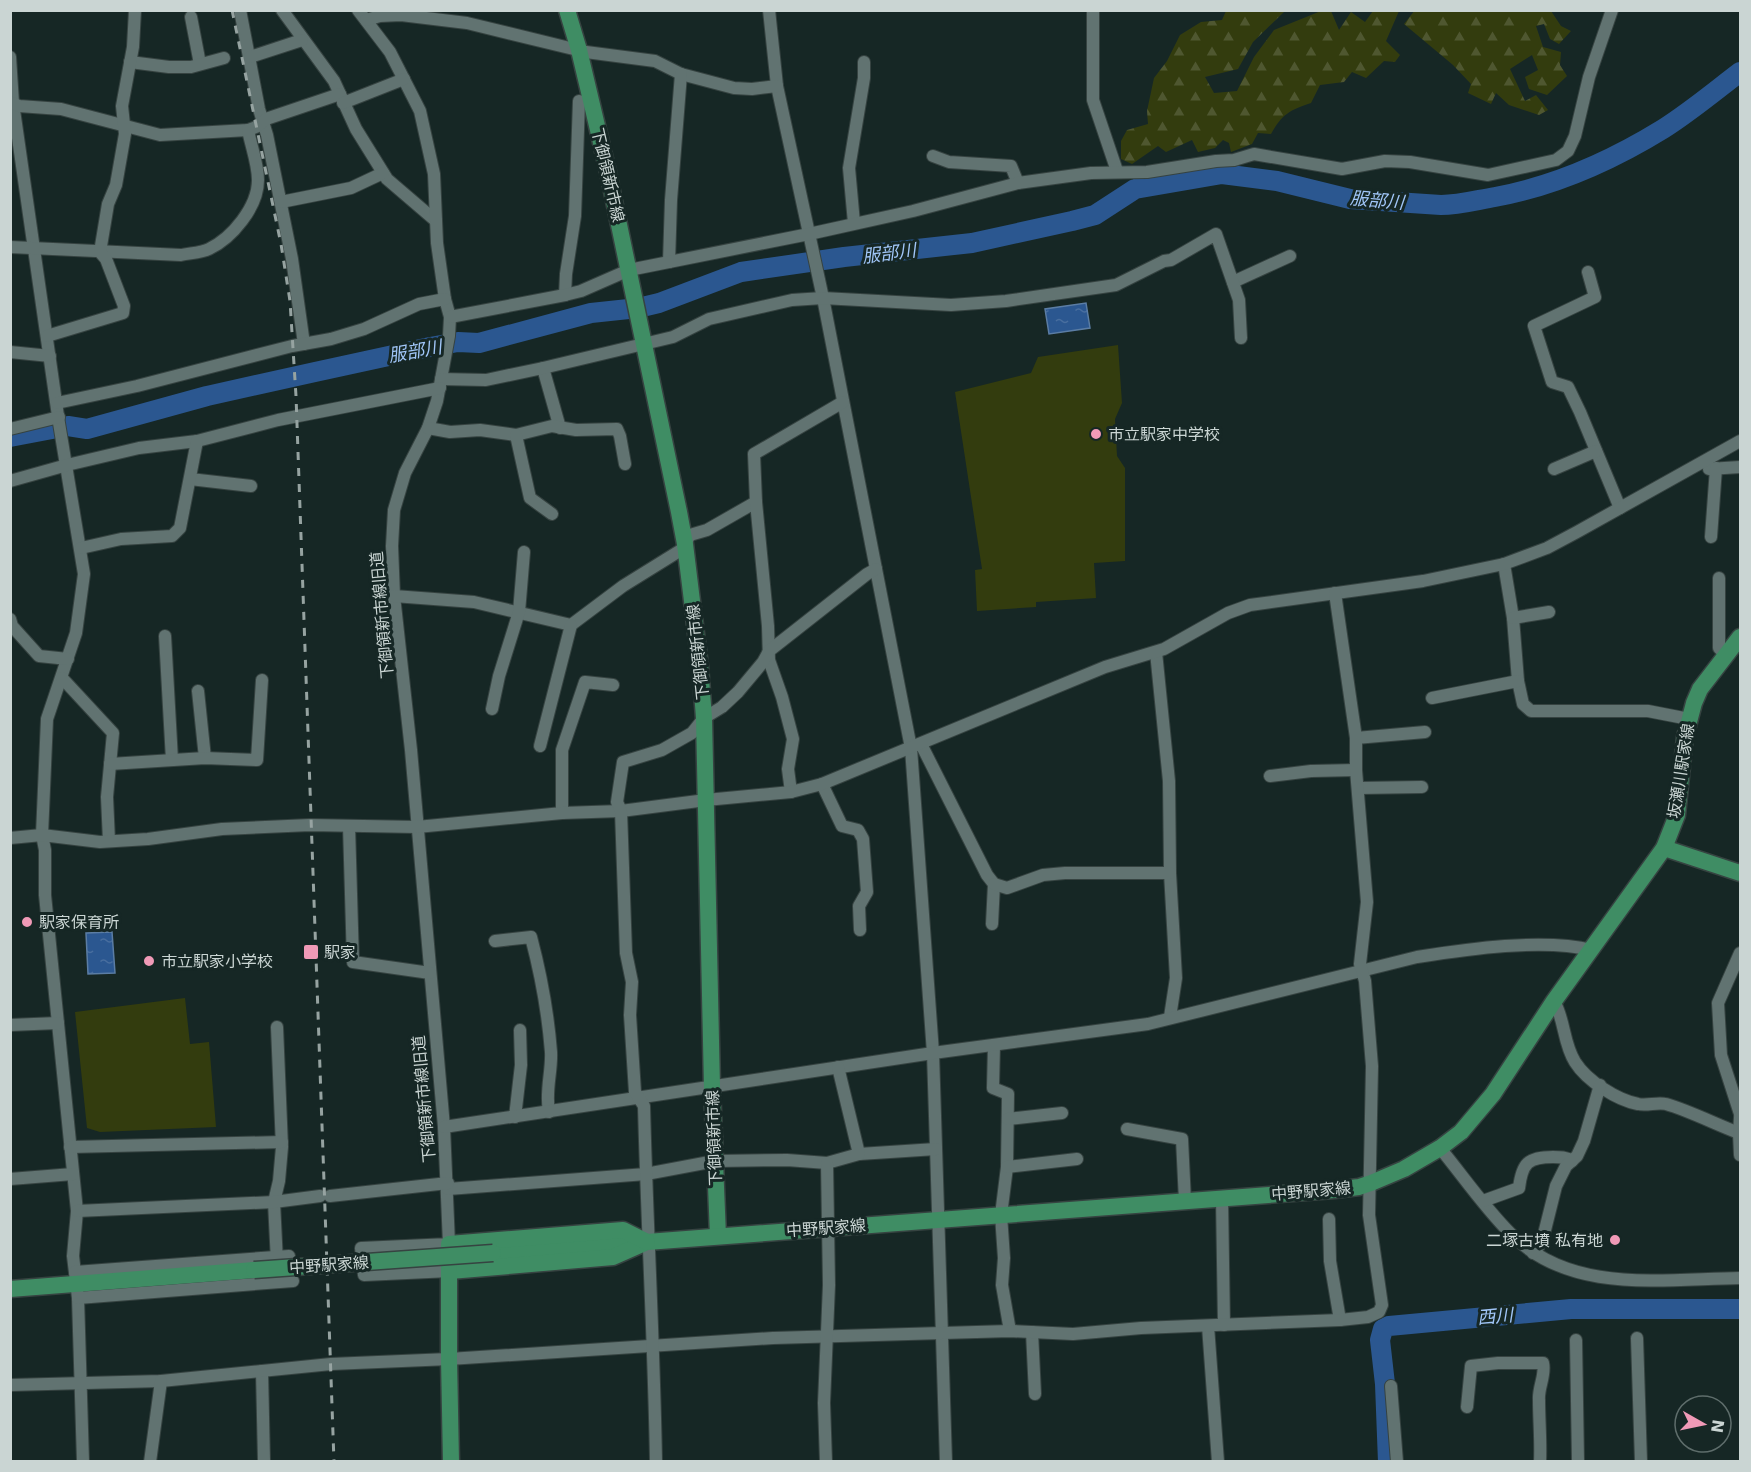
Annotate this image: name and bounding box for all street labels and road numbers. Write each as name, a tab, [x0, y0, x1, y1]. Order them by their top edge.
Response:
street label: 下御領新市線	[588, 126, 628, 224]
street label: 下御領新市線旧道	[367, 550, 397, 680]
street label: 下御領新市線	[684, 603, 712, 701]
street label: 坂瀬川駅家線	[1664, 722, 1698, 820]
street label: 下御領新市線旧道	[409, 1034, 439, 1164]
street label: 下御領新市線	[703, 1090, 725, 1186]
street label: 中野駅家線	[1270, 1178, 1352, 1204]
street label: 中野駅家線	[785, 1216, 867, 1240]
street label: 中野駅家線	[288, 1253, 370, 1277]

